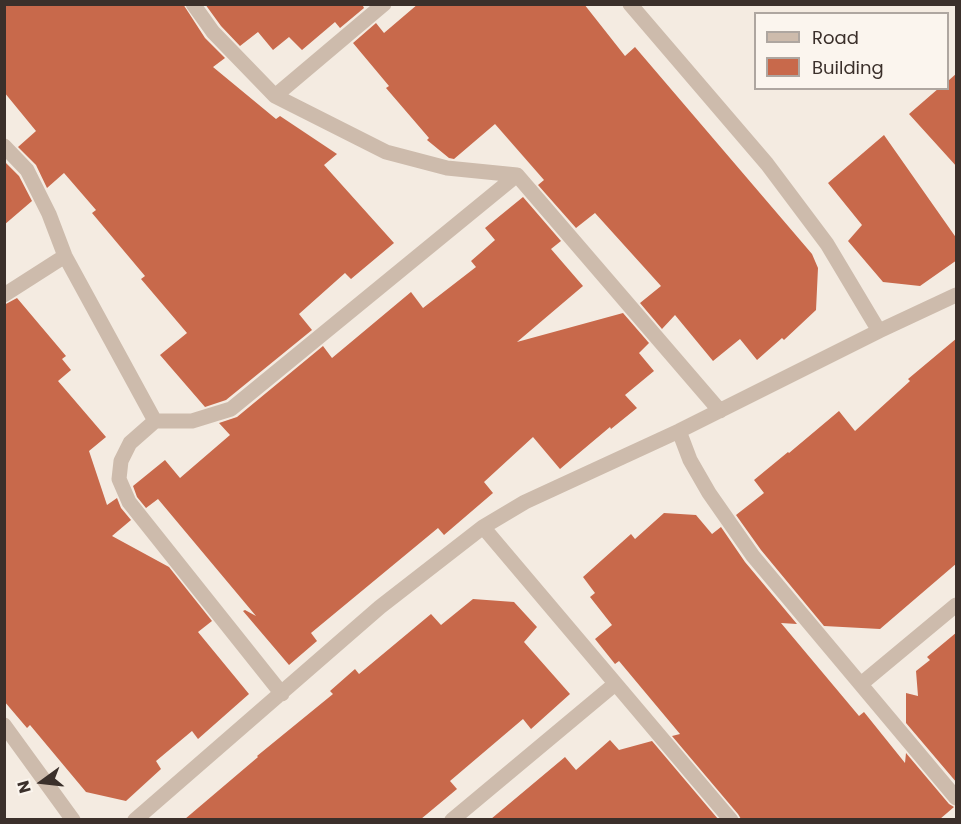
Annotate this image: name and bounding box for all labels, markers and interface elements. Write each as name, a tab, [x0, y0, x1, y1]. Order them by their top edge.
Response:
legend	[754, 12, 949, 90]
text: Road	[812, 25, 859, 50]
text: Building	[812, 55, 884, 80]
north arrow	[12, 752, 72, 812]
text: N	[11, 778, 37, 796]

